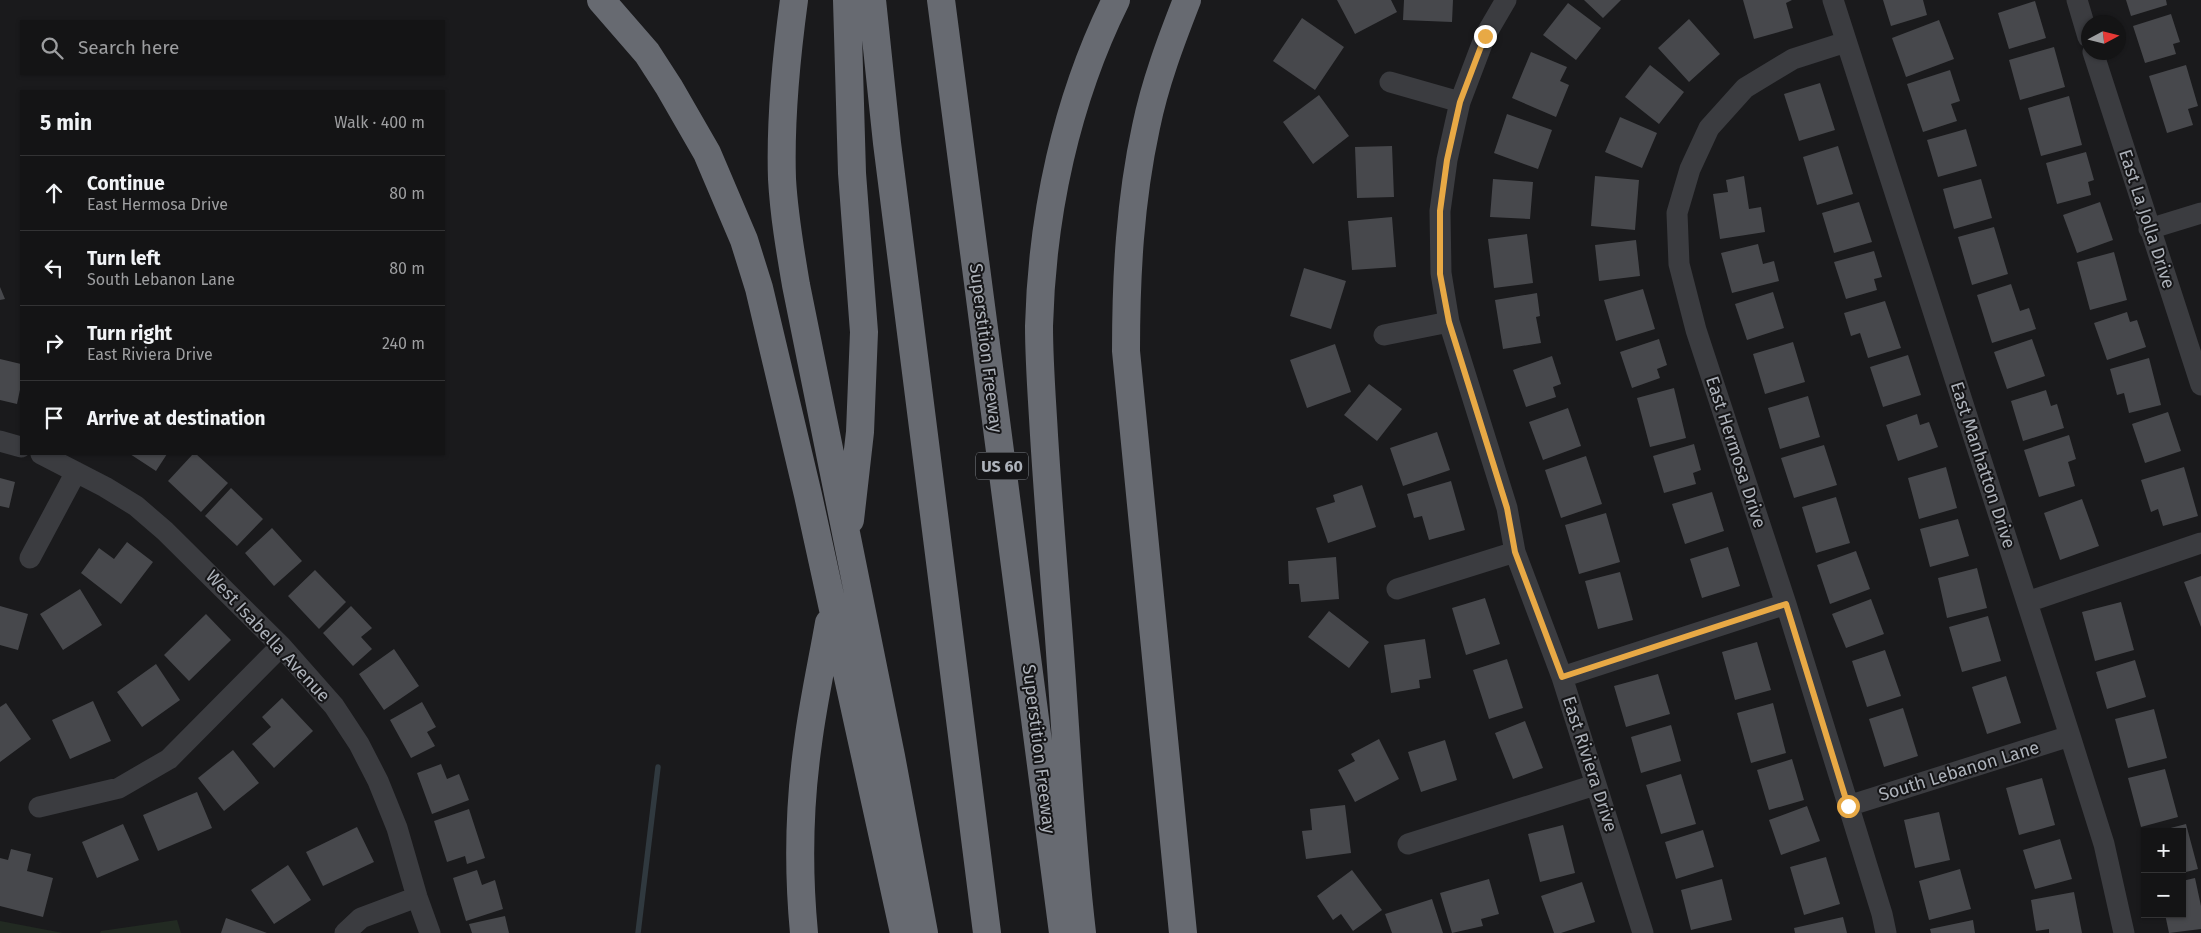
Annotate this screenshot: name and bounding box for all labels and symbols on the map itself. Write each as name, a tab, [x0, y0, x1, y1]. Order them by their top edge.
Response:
north arrow	[2081, 15, 2126, 60]
route end	[1474, 25, 1497, 48]
street label: East La Jolla Drive	[2114, 147, 2180, 291]
street label: Superstition Freeway	[965, 262, 1007, 434]
street label: East Hermosa Drive	[1701, 373, 1771, 531]
street label: East Manhatton Drive	[1946, 379, 2020, 551]
road number: US 60	[976, 452, 1028, 480]
street label: West Isabella Avenue	[201, 565, 335, 707]
street label: Superstition Freeway	[1018, 663, 1060, 835]
street label: East Riviera Drive	[1558, 693, 1622, 835]
street label: South Lebanon Lane	[1876, 736, 2042, 806]
route start	[1837, 795, 1860, 818]

